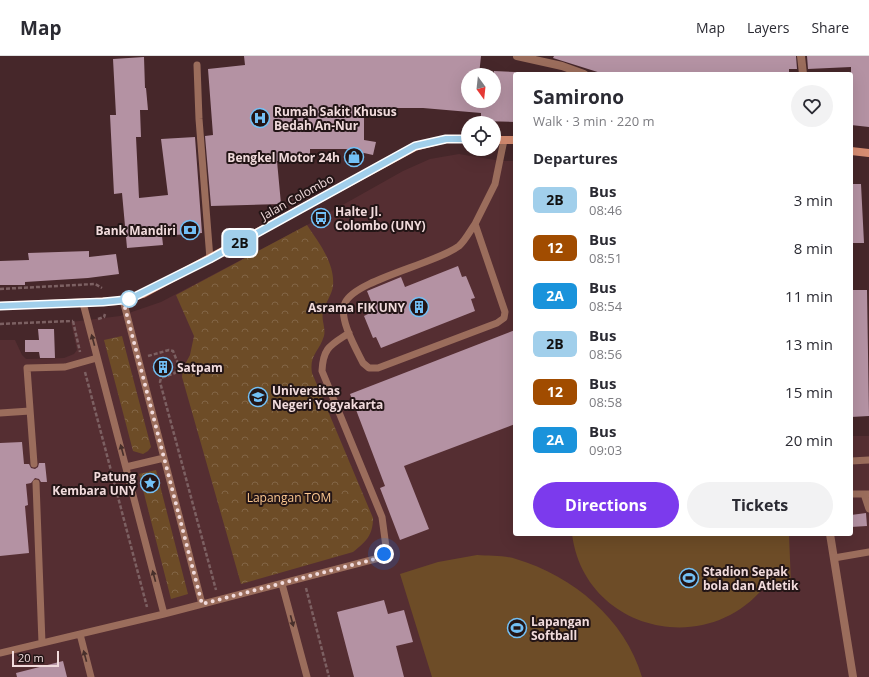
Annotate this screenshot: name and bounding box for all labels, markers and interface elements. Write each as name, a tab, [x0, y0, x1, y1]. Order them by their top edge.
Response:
text: Map	[20, 15, 61, 41]
text: Map	[696, 18, 725, 37]
text: Layers	[747, 18, 789, 37]
text: Share	[811, 18, 849, 37]
north arrow	[461, 68, 501, 108]
map controls	[461, 68, 501, 156]
text: Samirono	[533, 84, 624, 110]
button: heart	[791, 85, 833, 127]
place label: Rumah Sakit Khusus Bedah An-Nur	[274, 103, 397, 134]
hospital icon: Rumah Sakit Khusus Bedah An-Nur	[249, 107, 271, 129]
text: Walk · 3 min · 220 m	[533, 112, 655, 130]
button: locate	[461, 116, 501, 156]
shop icon: Bengkel Motor 24h	[343, 146, 365, 168]
text: Departures	[533, 148, 618, 168]
place label: Bengkel Motor 24h	[227, 149, 340, 166]
street label: Jalan Colombo	[257, 170, 336, 224]
text: Bus	[589, 181, 616, 201]
text: 2B	[546, 190, 564, 209]
text: 3 min	[794, 190, 833, 210]
text: 08:46	[589, 201, 622, 219]
place label: Halte Jl. Colombo (UNY)	[335, 203, 426, 234]
bus stop icon: Halte Jl. Colombo (UNY)	[310, 207, 332, 229]
bank icon: Bank Mandiri	[179, 219, 201, 241]
place label: Bank Mandiri	[95, 222, 176, 239]
text: Bus	[589, 229, 616, 249]
line badge: 2B	[222, 230, 258, 256]
text: 2B	[231, 233, 249, 252]
text: 12	[547, 238, 563, 257]
text: 8 min	[794, 238, 833, 258]
text: 08:51	[589, 249, 622, 267]
text: Bus	[589, 277, 616, 297]
text: 2A	[546, 286, 564, 305]
text: 11 min	[785, 286, 833, 306]
unlabelled marker	[120, 290, 138, 308]
building icon: Asrama FIK UNY	[408, 296, 430, 318]
text: 08:54	[589, 297, 622, 315]
place label: Asrama FIK UNY	[308, 299, 405, 316]
text: Bus	[589, 325, 616, 345]
one-way arrow	[89, 334, 95, 346]
text: 2B	[546, 334, 564, 353]
text: 13 min	[785, 334, 833, 354]
text: 08:56	[589, 345, 622, 363]
building icon: Satpam	[152, 356, 174, 378]
place label: Satpam	[177, 359, 223, 376]
text: Bus	[589, 373, 616, 393]
place label: Universitas Negeri Yogyakarta	[272, 382, 383, 413]
text: 12	[547, 382, 563, 401]
text: 15 min	[785, 382, 833, 402]
school or university icon: Universitas Negeri Yogyakarta	[247, 386, 269, 408]
text: 08:58	[589, 393, 622, 411]
text: Bus	[589, 421, 616, 441]
text: 2A	[546, 430, 564, 449]
text: 20 min	[785, 430, 833, 450]
text: 09:03	[589, 441, 622, 459]
one-way arrow	[118, 444, 124, 456]
place label: Patung Kembara UNY	[52, 468, 137, 499]
place icon: Patung Kembara UNY	[139, 472, 161, 494]
button: Directions	[533, 482, 679, 528]
button: Tickets	[687, 482, 833, 528]
park label: Lapangan TOM	[247, 489, 331, 506]
your location	[374, 544, 394, 564]
place label: Stadion Sepak bola dan Atletik	[703, 563, 799, 594]
sports icon: Stadion Sepak bola dan Atletik	[678, 567, 700, 589]
one-way arrow	[151, 570, 157, 582]
place label: Lapangan Softball	[531, 613, 590, 644]
one-way arrow	[289, 616, 295, 628]
sports icon: Lapangan Softball	[506, 617, 528, 639]
scale bar	[12, 649, 59, 668]
one-way arrow	[82, 649, 88, 662]
text: 20 m	[18, 650, 44, 665]

